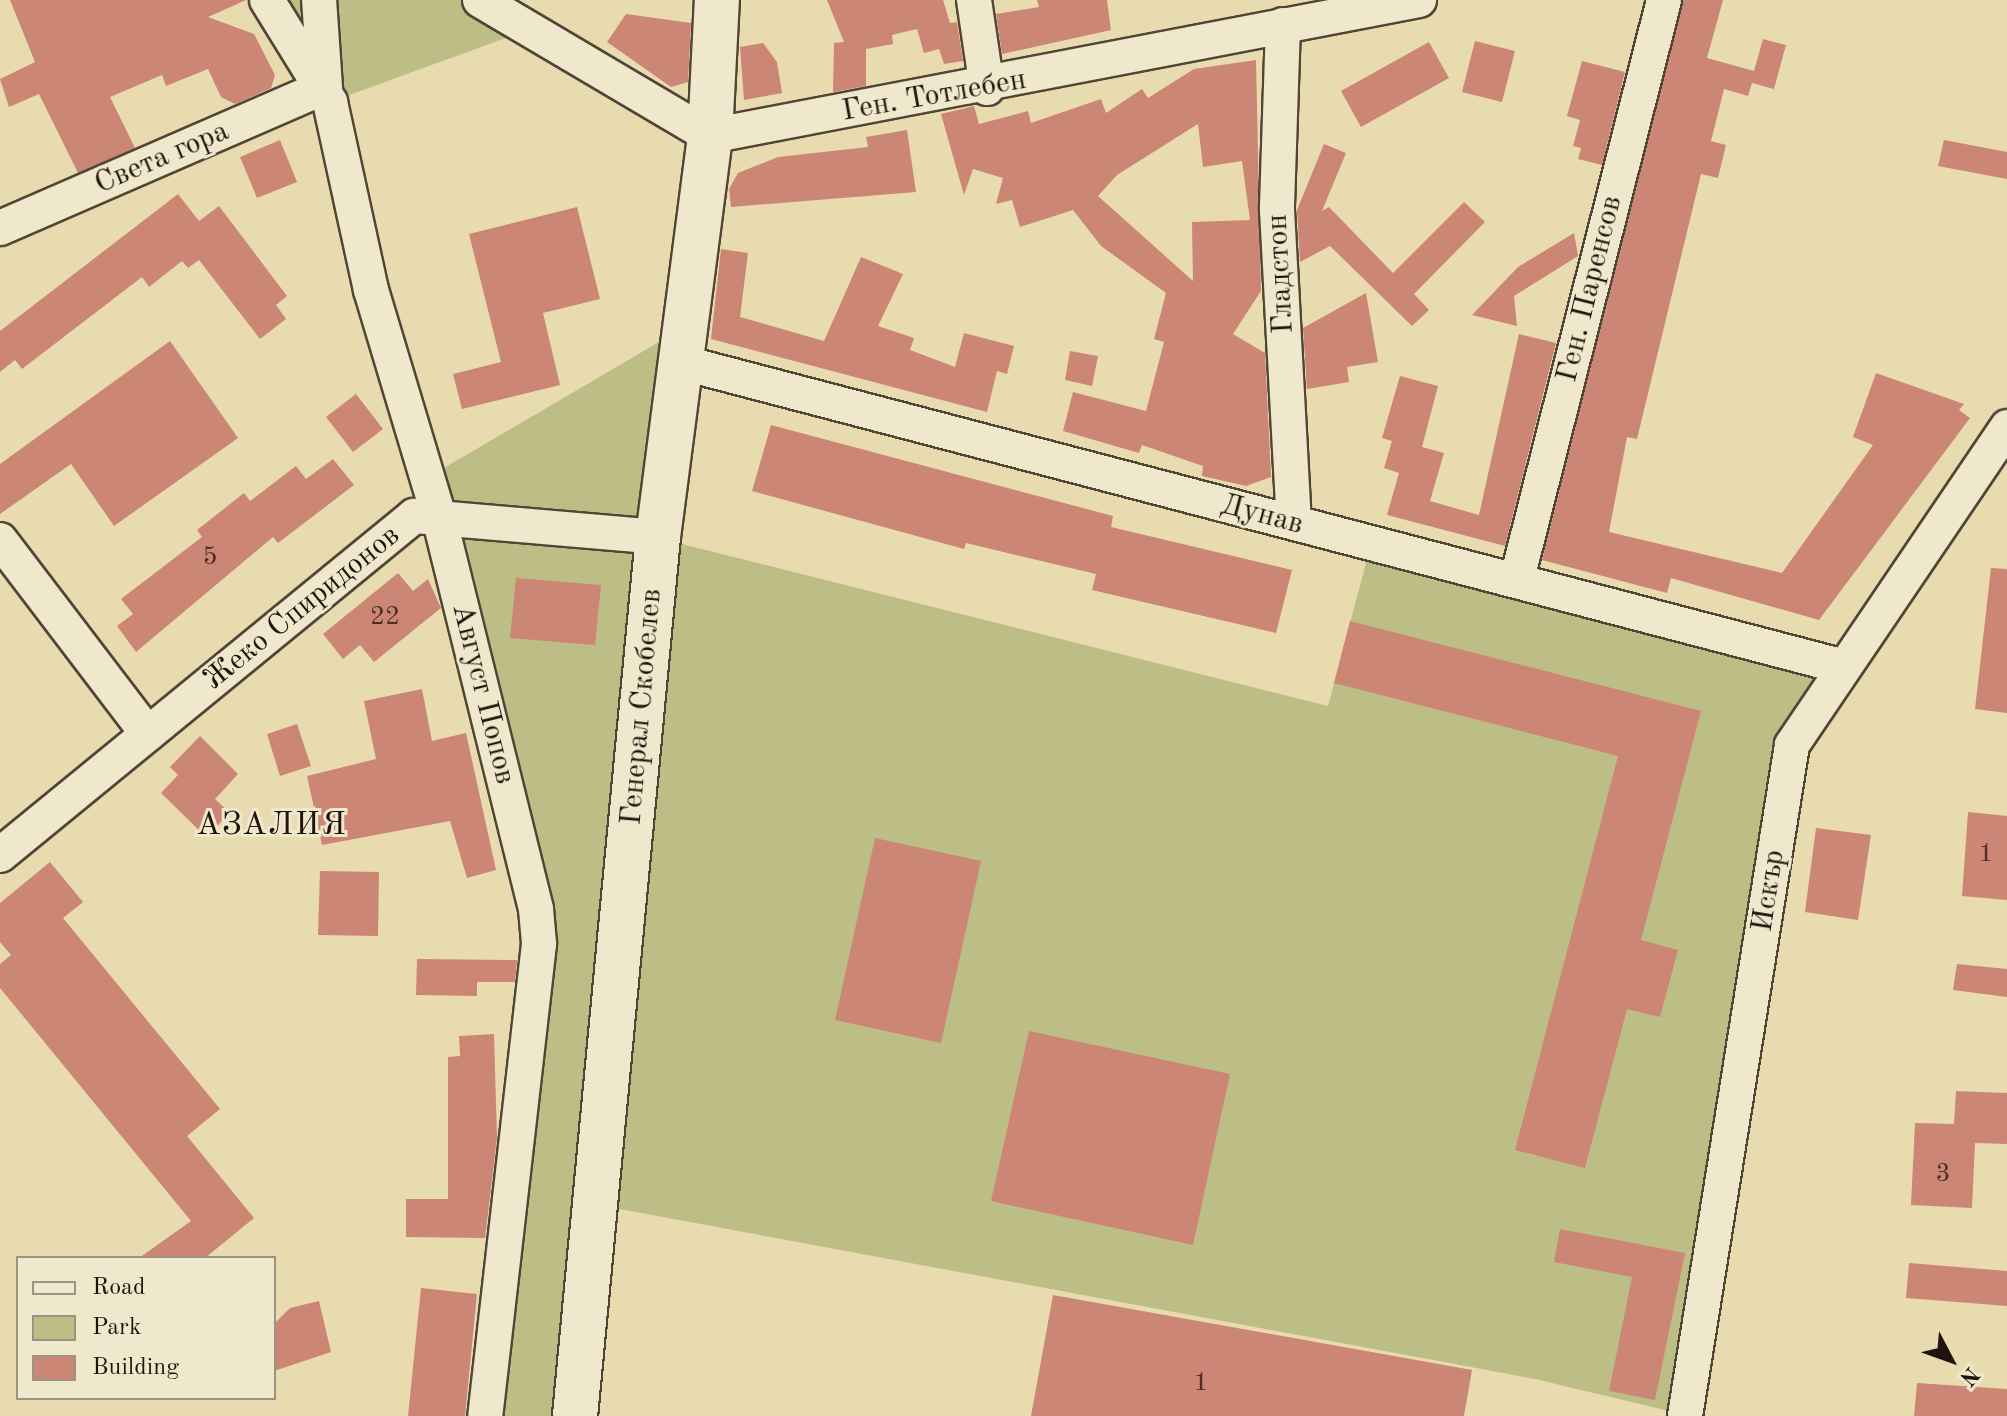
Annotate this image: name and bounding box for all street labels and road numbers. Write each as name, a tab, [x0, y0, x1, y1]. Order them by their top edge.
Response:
street label: Ген. Тотлебен	[839, 62, 1029, 130]
street label: Света гора	[89, 114, 235, 202]
street label: Ген. Паренсов	[1549, 192, 1631, 386]
street label: Гладстон	[1260, 213, 1302, 335]
street label: Дунав	[1217, 487, 1307, 543]
street label: Жеко Спиридонов	[197, 518, 407, 698]
street label: Генерал Скобелев	[614, 587, 670, 827]
street label: Август Попов	[443, 600, 523, 788]
street label: Искър	[1745, 847, 1793, 935]

